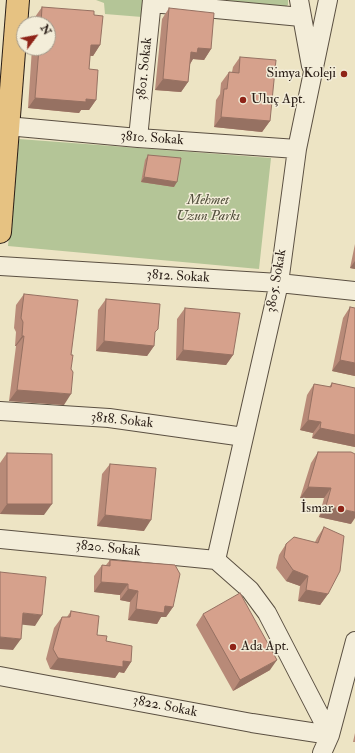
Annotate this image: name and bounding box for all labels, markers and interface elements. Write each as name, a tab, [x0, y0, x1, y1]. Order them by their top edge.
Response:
north arrow	[16, 16, 56, 56]
text: N	[38, 22, 54, 38]
street label: 3801. Sokak	[133, 37, 157, 101]
place label: Simya Koleji	[267, 66, 336, 82]
marker: Simya Koleji	[339, 69, 349, 79]
place label: Uluç Apt.	[251, 92, 305, 108]
marker: Uluç Apt.	[238, 95, 248, 105]
street label: 3810. Sokak	[120, 128, 184, 150]
park label: Mehmet Uzun Parkı	[176, 193, 240, 226]
street label: 3805. Sokak	[263, 248, 291, 314]
street label: 3812. Sokak	[146, 267, 210, 287]
street label: 3818. Sokak	[90, 409, 154, 433]
place label: İsmar	[301, 501, 333, 517]
marker: İsmar	[336, 504, 346, 514]
street label: 3820. Sokak	[75, 537, 141, 561]
place label: Ada Apt.	[241, 639, 289, 655]
marker: Ada Apt.	[228, 642, 238, 652]
street label: 3822. Sokak	[131, 693, 199, 721]

